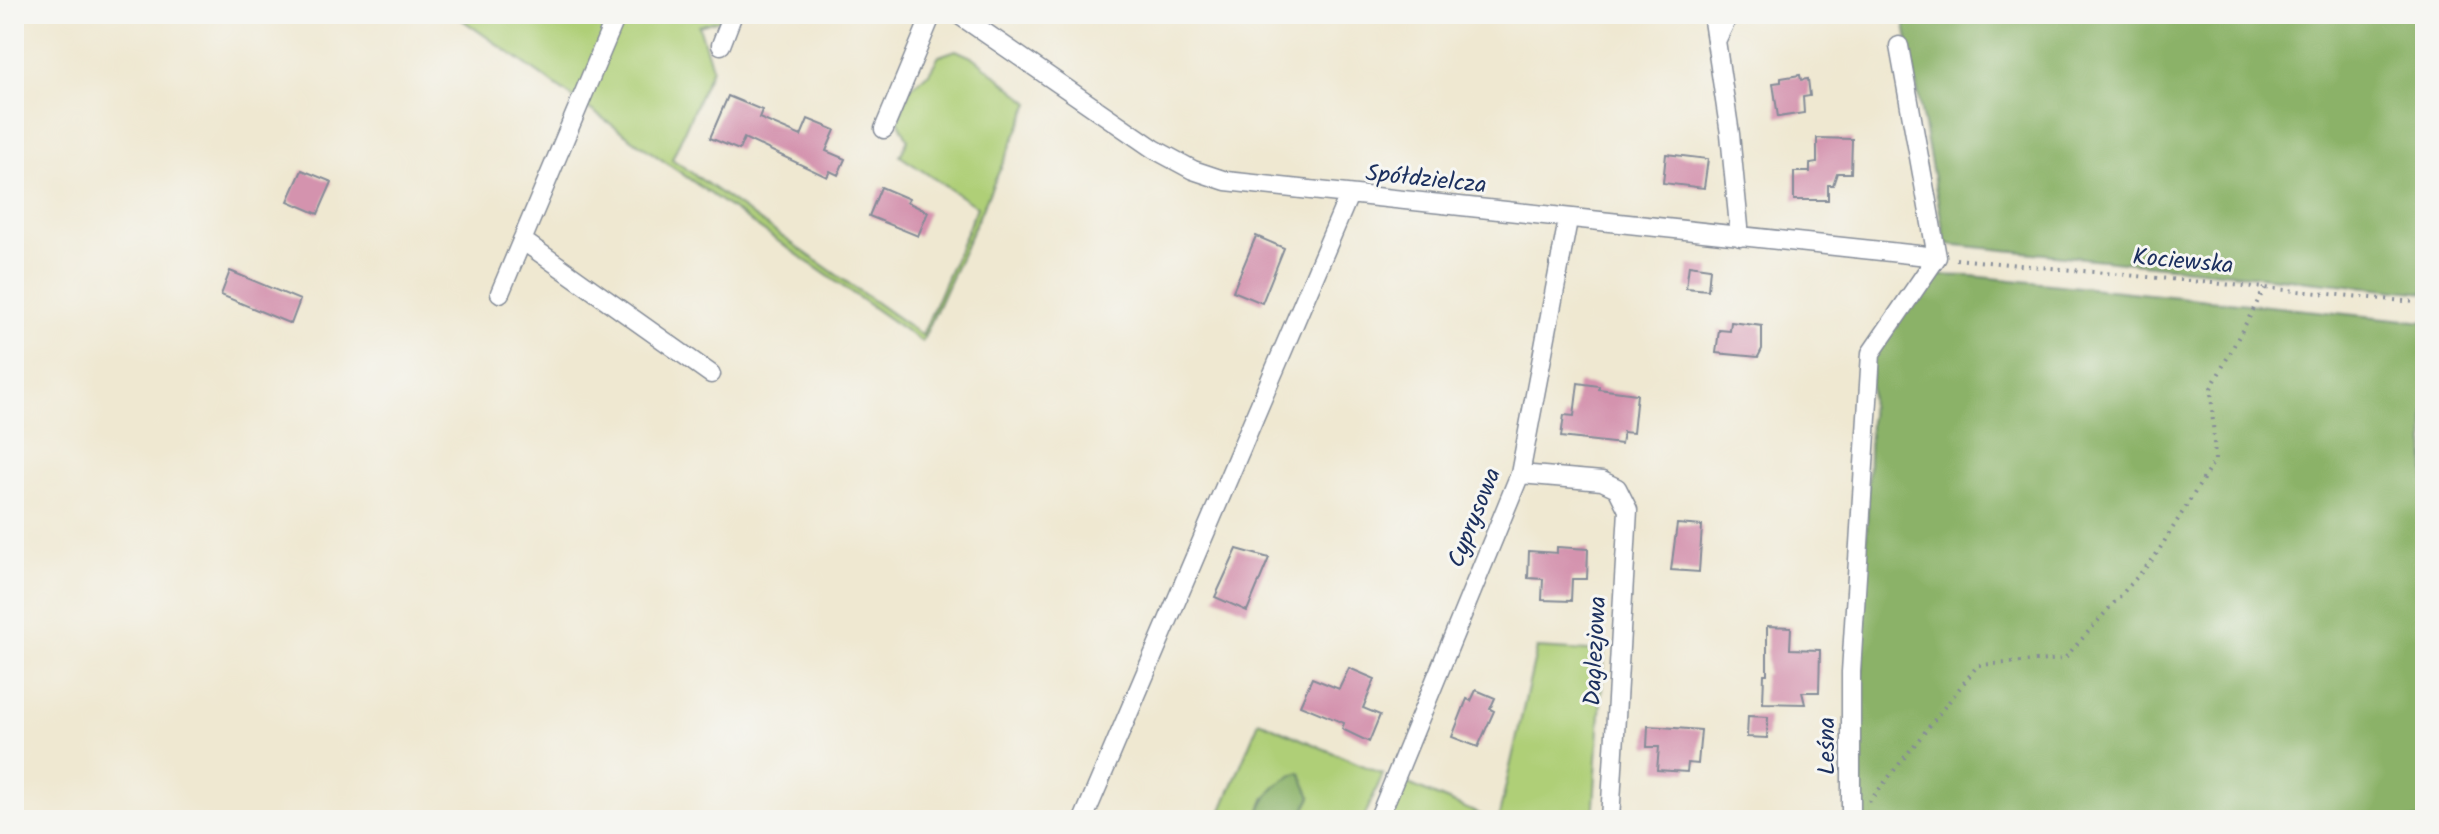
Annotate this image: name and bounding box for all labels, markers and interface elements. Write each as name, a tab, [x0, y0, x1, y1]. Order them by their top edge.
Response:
street label: Spółdzielcza	[1364, 154, 1488, 206]
street label: Kociewska	[2131, 238, 2235, 286]
street label: Cyprysowa	[1437, 462, 1513, 574]
street label: Daglezjowa	[1574, 595, 1618, 707]
street label: Leśna	[1808, 717, 1847, 775]

